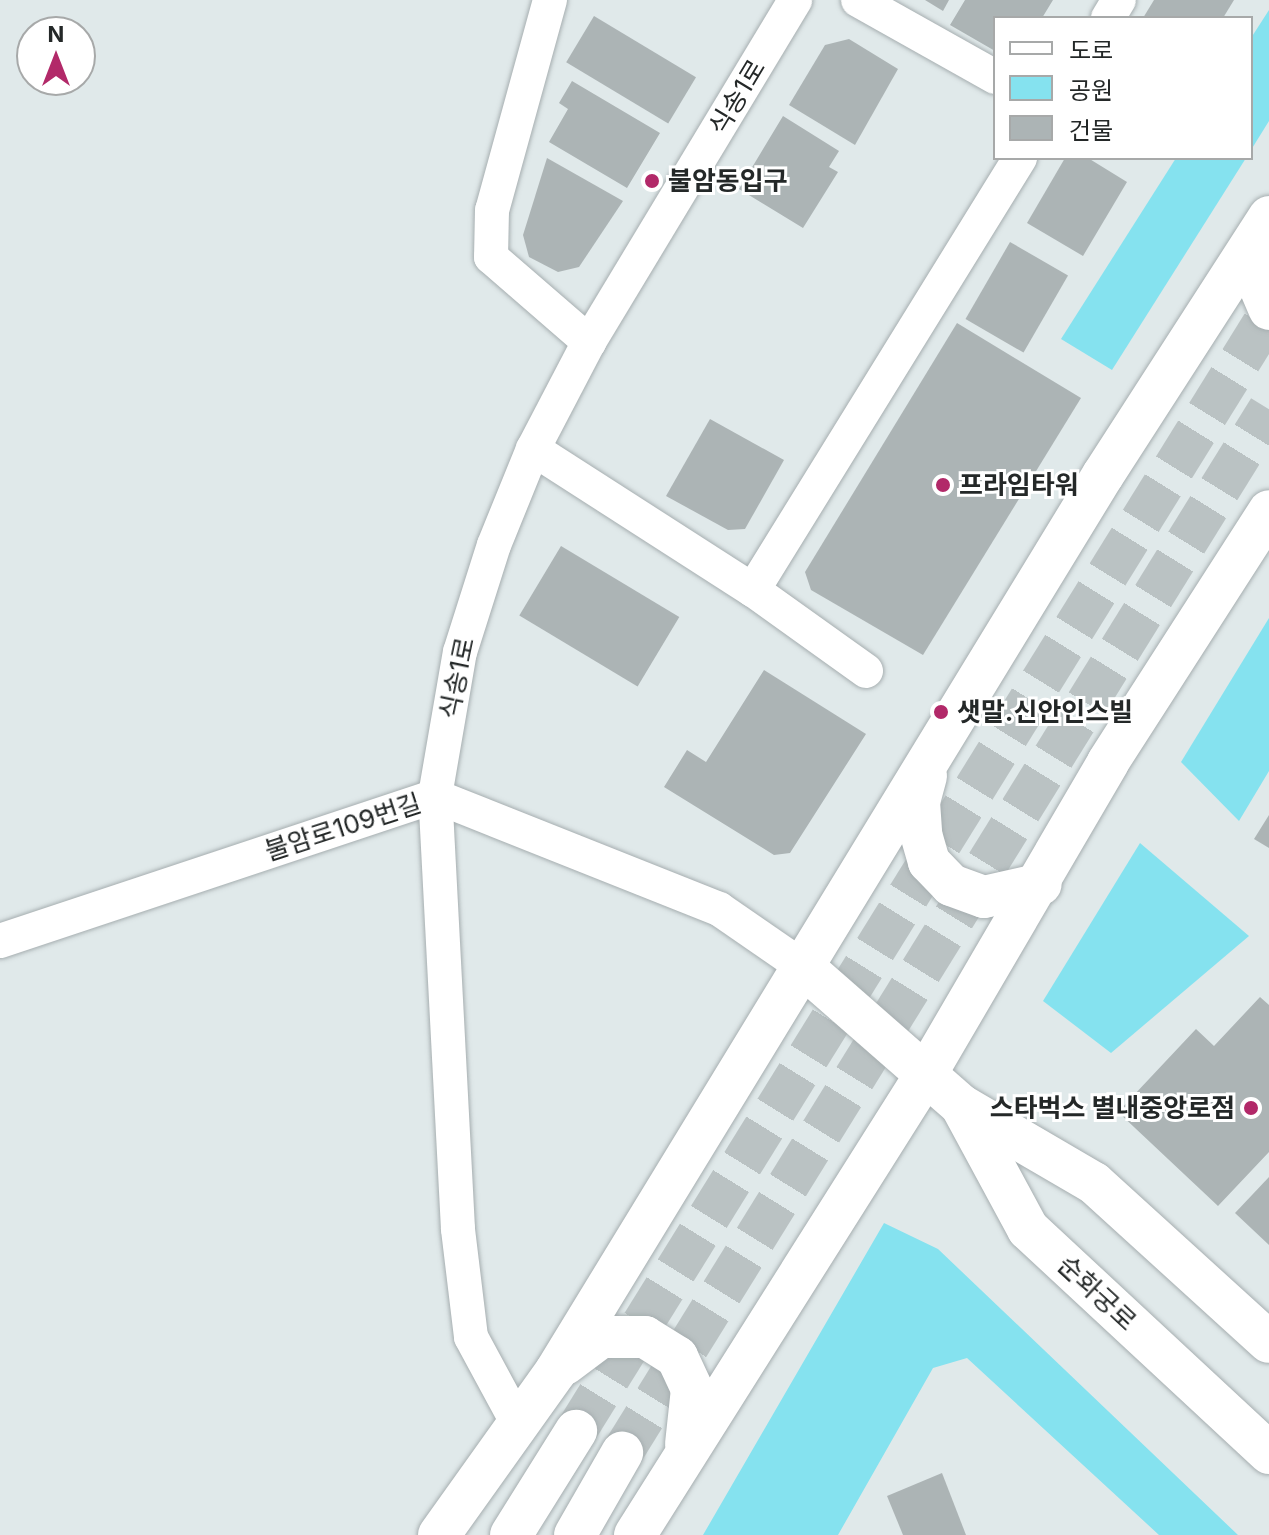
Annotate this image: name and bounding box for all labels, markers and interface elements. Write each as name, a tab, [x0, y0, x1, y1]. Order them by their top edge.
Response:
north arrow	[16, 16, 96, 96]
legend	[993, 16, 1253, 160]
text: N	[48, 21, 64, 47]
text: 도로	[1069, 36, 1113, 65]
street label: 식송1로	[702, 54, 772, 140]
text: 공원	[1069, 76, 1113, 105]
text: 건물	[1069, 116, 1113, 145]
place label: 불암동입구	[668, 165, 788, 197]
marker: 불암동입구	[643, 172, 661, 190]
place label: 프라임타워	[959, 469, 1079, 501]
marker: 프라임타워	[934, 476, 952, 494]
street label: 식송1로	[433, 634, 481, 722]
place label: 샛말.신안인스빌	[957, 696, 1133, 728]
marker: 샛말.신안인스빌	[932, 703, 950, 721]
street label: 불암로109번길	[261, 787, 425, 867]
place label: 스타벅스 별내중앙로점	[990, 1092, 1235, 1124]
marker: 스타벅스 별내중앙로점	[1242, 1099, 1260, 1117]
street label: 순화궁로	[1051, 1249, 1143, 1337]

